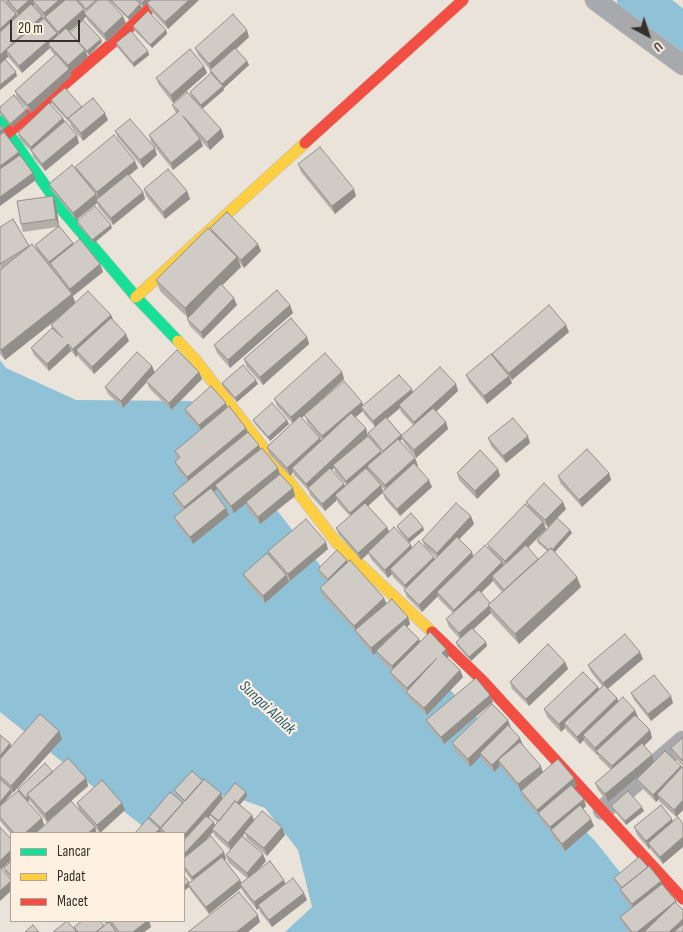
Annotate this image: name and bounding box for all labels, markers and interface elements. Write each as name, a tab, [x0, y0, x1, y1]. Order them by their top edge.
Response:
scale bar	[12, 10, 82, 42]
north arrow	[623, 10, 673, 60]
text: 20 m	[18, 19, 43, 38]
text: U	[650, 38, 666, 56]
water label: Sungai Alalak	[235, 677, 299, 739]
legend	[10, 832, 185, 922]
text: Lancar	[57, 842, 91, 861]
text: Padat	[57, 867, 86, 886]
text: Macet	[57, 892, 88, 911]

